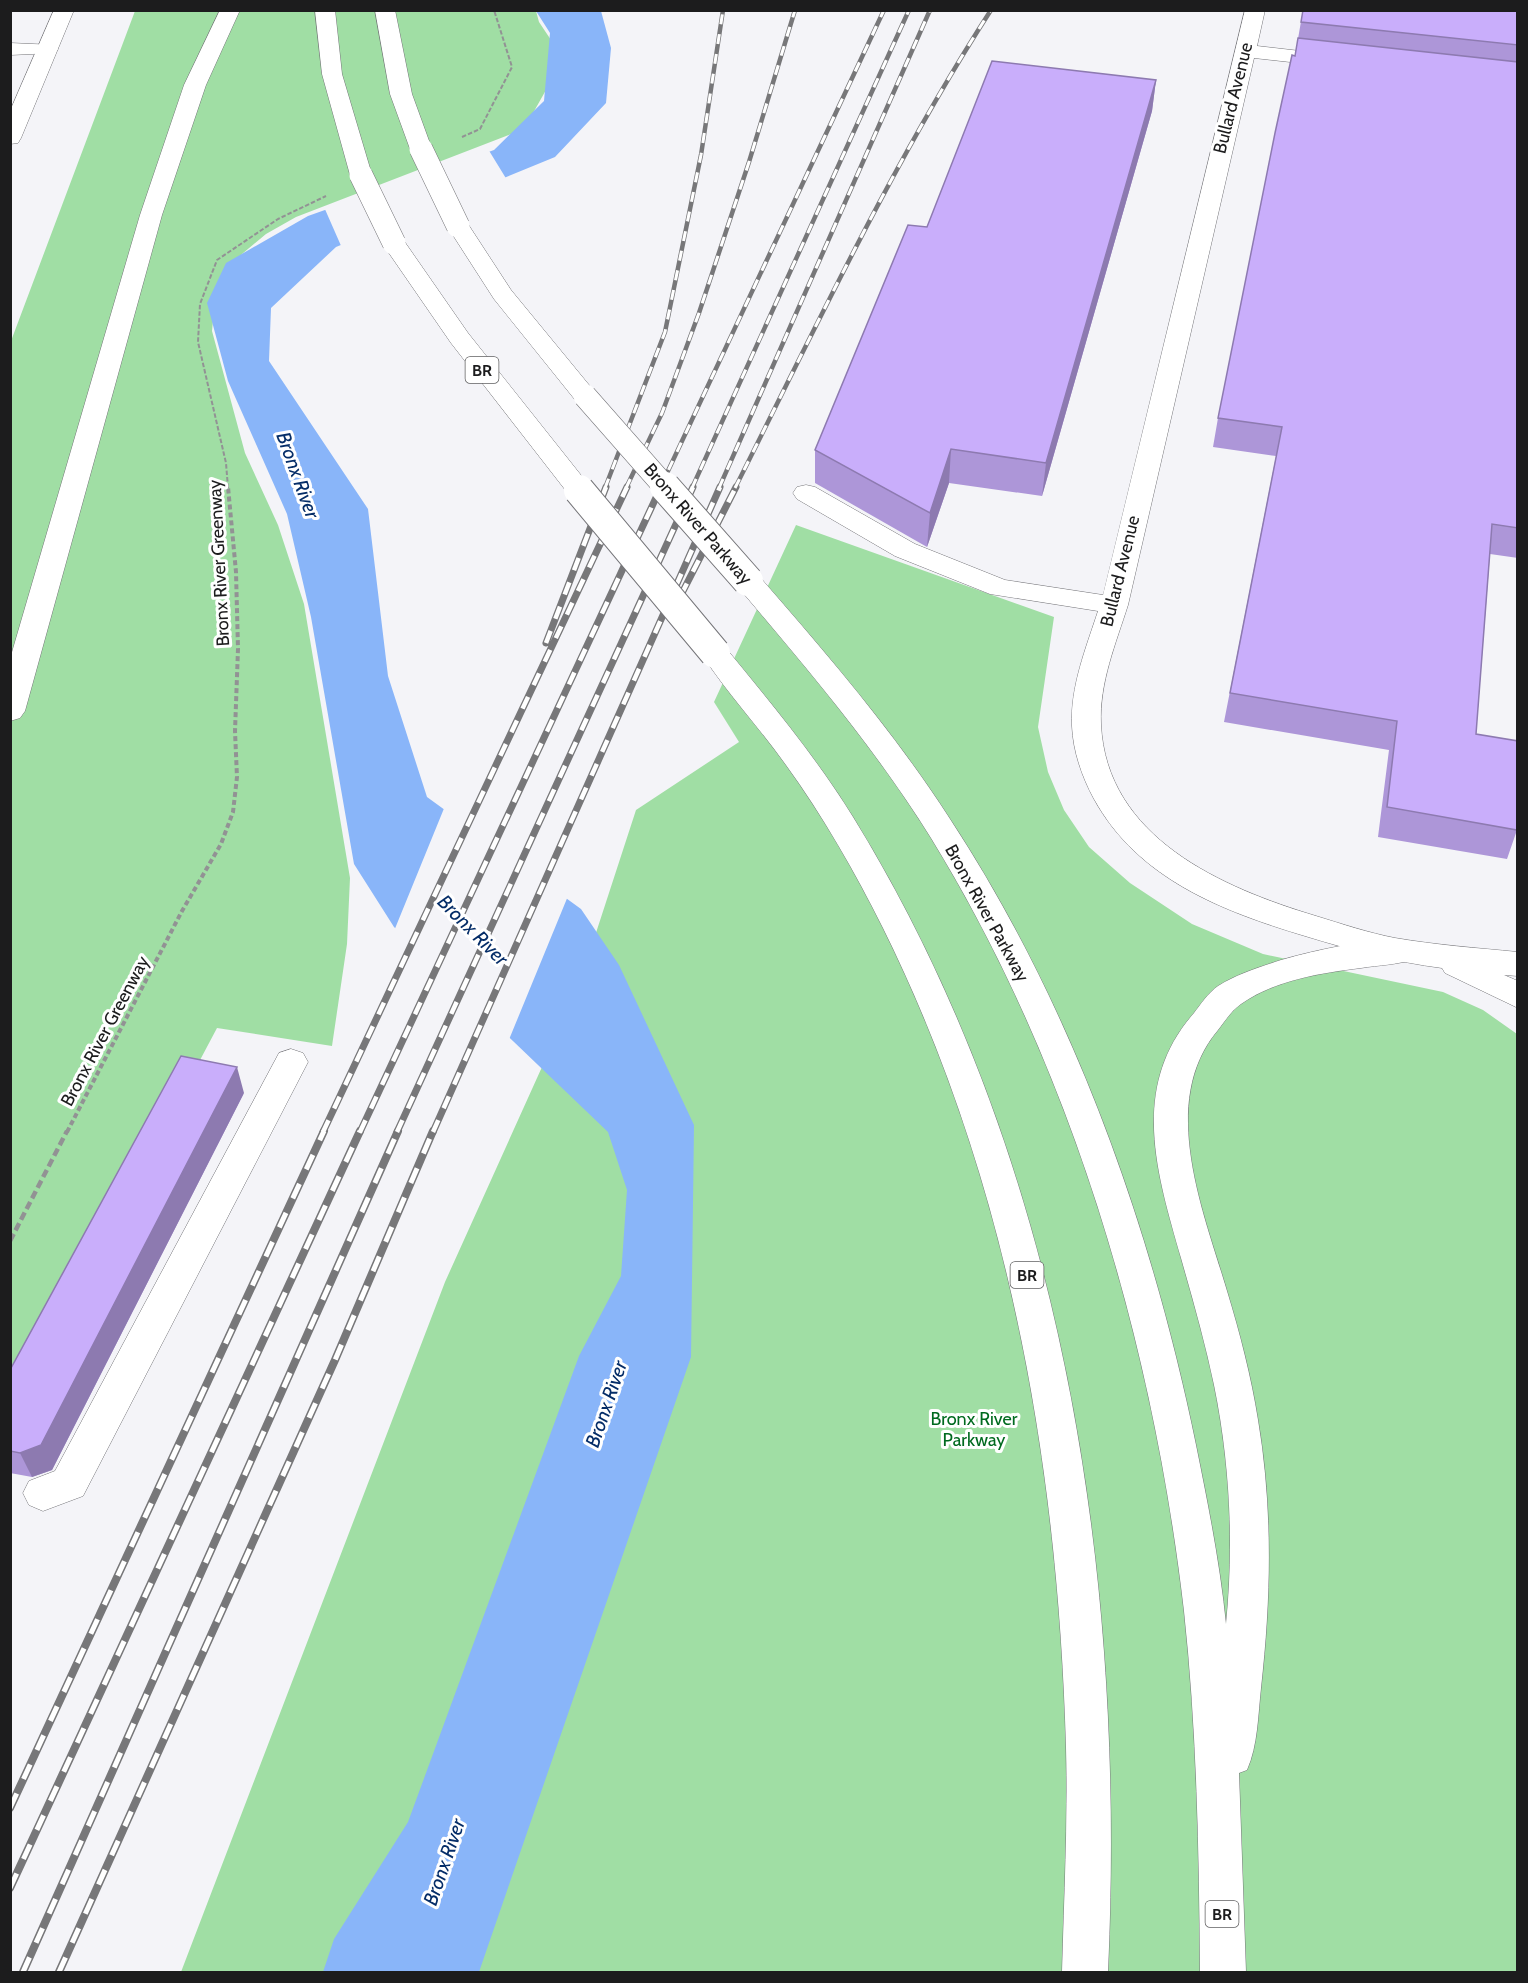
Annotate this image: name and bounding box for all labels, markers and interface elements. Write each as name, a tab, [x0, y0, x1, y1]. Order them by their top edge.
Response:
street label: Bullard Avenue	[1209, 40, 1257, 156]
road number: BR	[466, 357, 498, 383]
water label: Bronx River	[271, 429, 325, 522]
street label: Bronx River Parkway	[639, 459, 757, 589]
street label: Bronx River Greenway	[204, 479, 234, 647]
street label: Bullard Avenue	[1096, 513, 1144, 629]
street label: Bronx River Parkway	[940, 840, 1034, 986]
water label: Bronx River	[433, 890, 514, 971]
street label: Bronx River Greenway	[56, 952, 154, 1110]
road number: BR	[1010, 1262, 1044, 1288]
water label: Bronx River	[580, 1357, 632, 1450]
park label: Bronx River Parkway	[931, 1408, 1018, 1451]
water label: Bronx River	[418, 1815, 470, 1908]
road number: BR	[1206, 1901, 1238, 1927]

